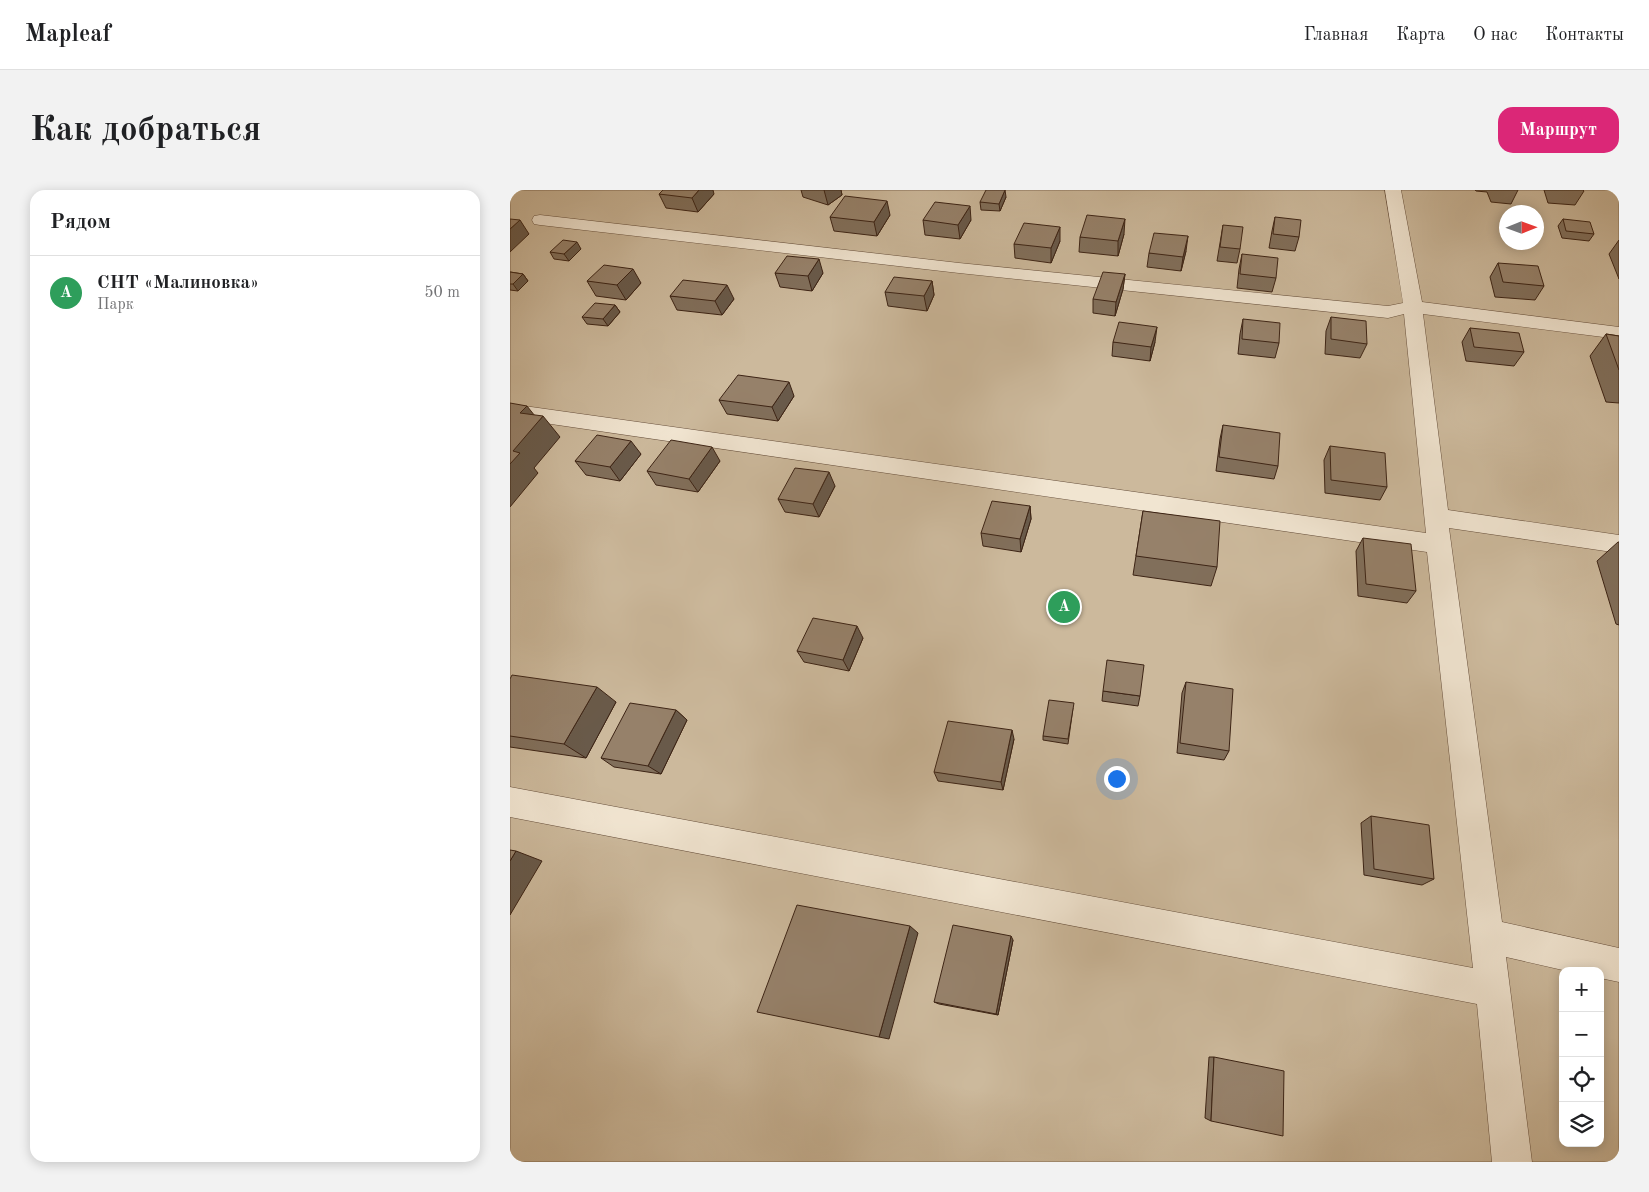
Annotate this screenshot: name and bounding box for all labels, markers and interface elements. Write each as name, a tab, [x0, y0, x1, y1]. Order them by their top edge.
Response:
text: Mapleaf	[25, 23, 111, 47]
text: Главная	[1304, 26, 1368, 44]
text: Карта	[1396, 26, 1445, 44]
text: О нас	[1473, 26, 1517, 44]
text: Контакты	[1545, 26, 1624, 44]
button: Маршрут	[1498, 107, 1619, 153]
text: Как добраться	[30, 113, 261, 148]
north arrow	[1499, 205, 1544, 250]
text: Рядом	[50, 212, 111, 233]
text: СНТ «Малиновка»	[97, 274, 259, 293]
text: A	[60, 285, 72, 301]
text: 50 m	[424, 285, 460, 301]
text: Парк	[97, 297, 134, 313]
pin: A	[1048, 588, 1080, 626]
your location	[1104, 766, 1130, 792]
map controls	[1559, 967, 1604, 1147]
button: +	[1559, 967, 1604, 1012]
button: −	[1559, 1012, 1604, 1057]
button: locate	[1559, 1057, 1604, 1102]
button: layers	[1559, 1102, 1604, 1147]

